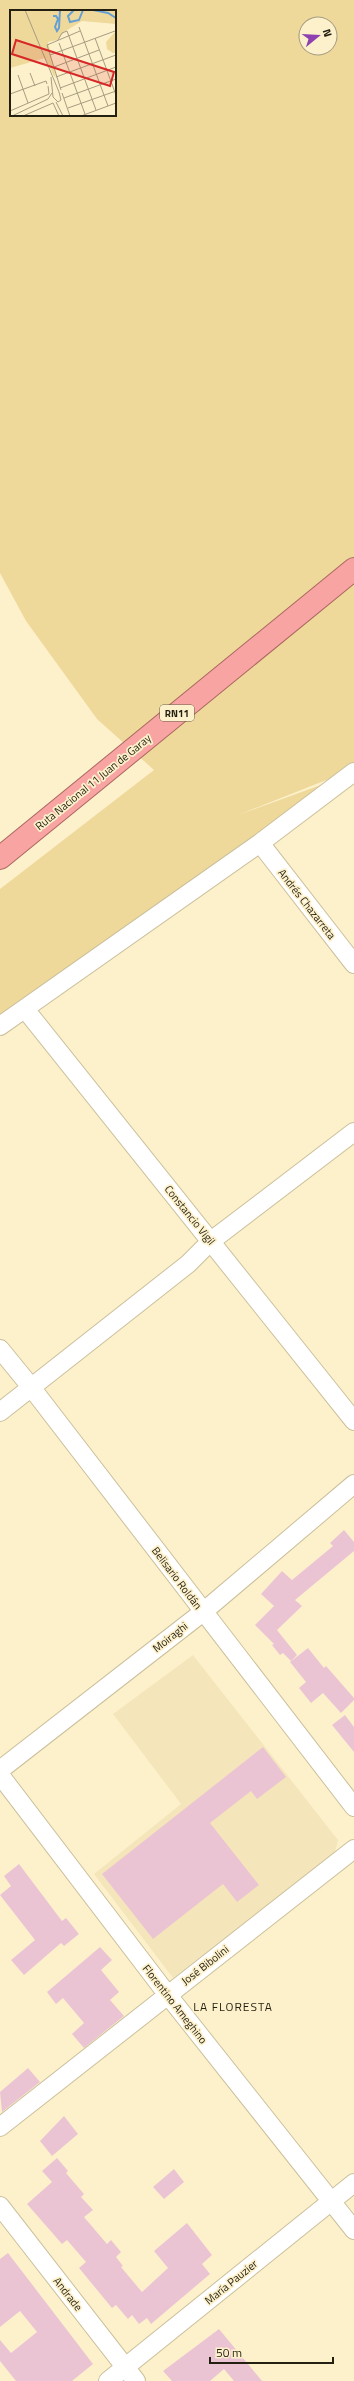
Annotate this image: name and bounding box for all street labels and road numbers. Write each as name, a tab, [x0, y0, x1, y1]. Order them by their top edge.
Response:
road number: RN11	[160, 705, 194, 721]
street label: Ruta Nacional 11 Juan de Garay	[32, 730, 155, 834]
street label: Andrés Chazarreta	[274, 865, 340, 943]
street label: Constancio Vigil	[161, 1182, 219, 1248]
street label: Belisario Roldán	[148, 1543, 206, 1613]
street label: Moiraghi	[149, 1618, 191, 1656]
street label: José Bibolini	[178, 1941, 232, 1989]
street label: Florentino Ameghino	[139, 1961, 211, 2047]
street label: María Pauzier	[201, 2256, 261, 2308]
street label: Andrade	[50, 2274, 87, 2315]

